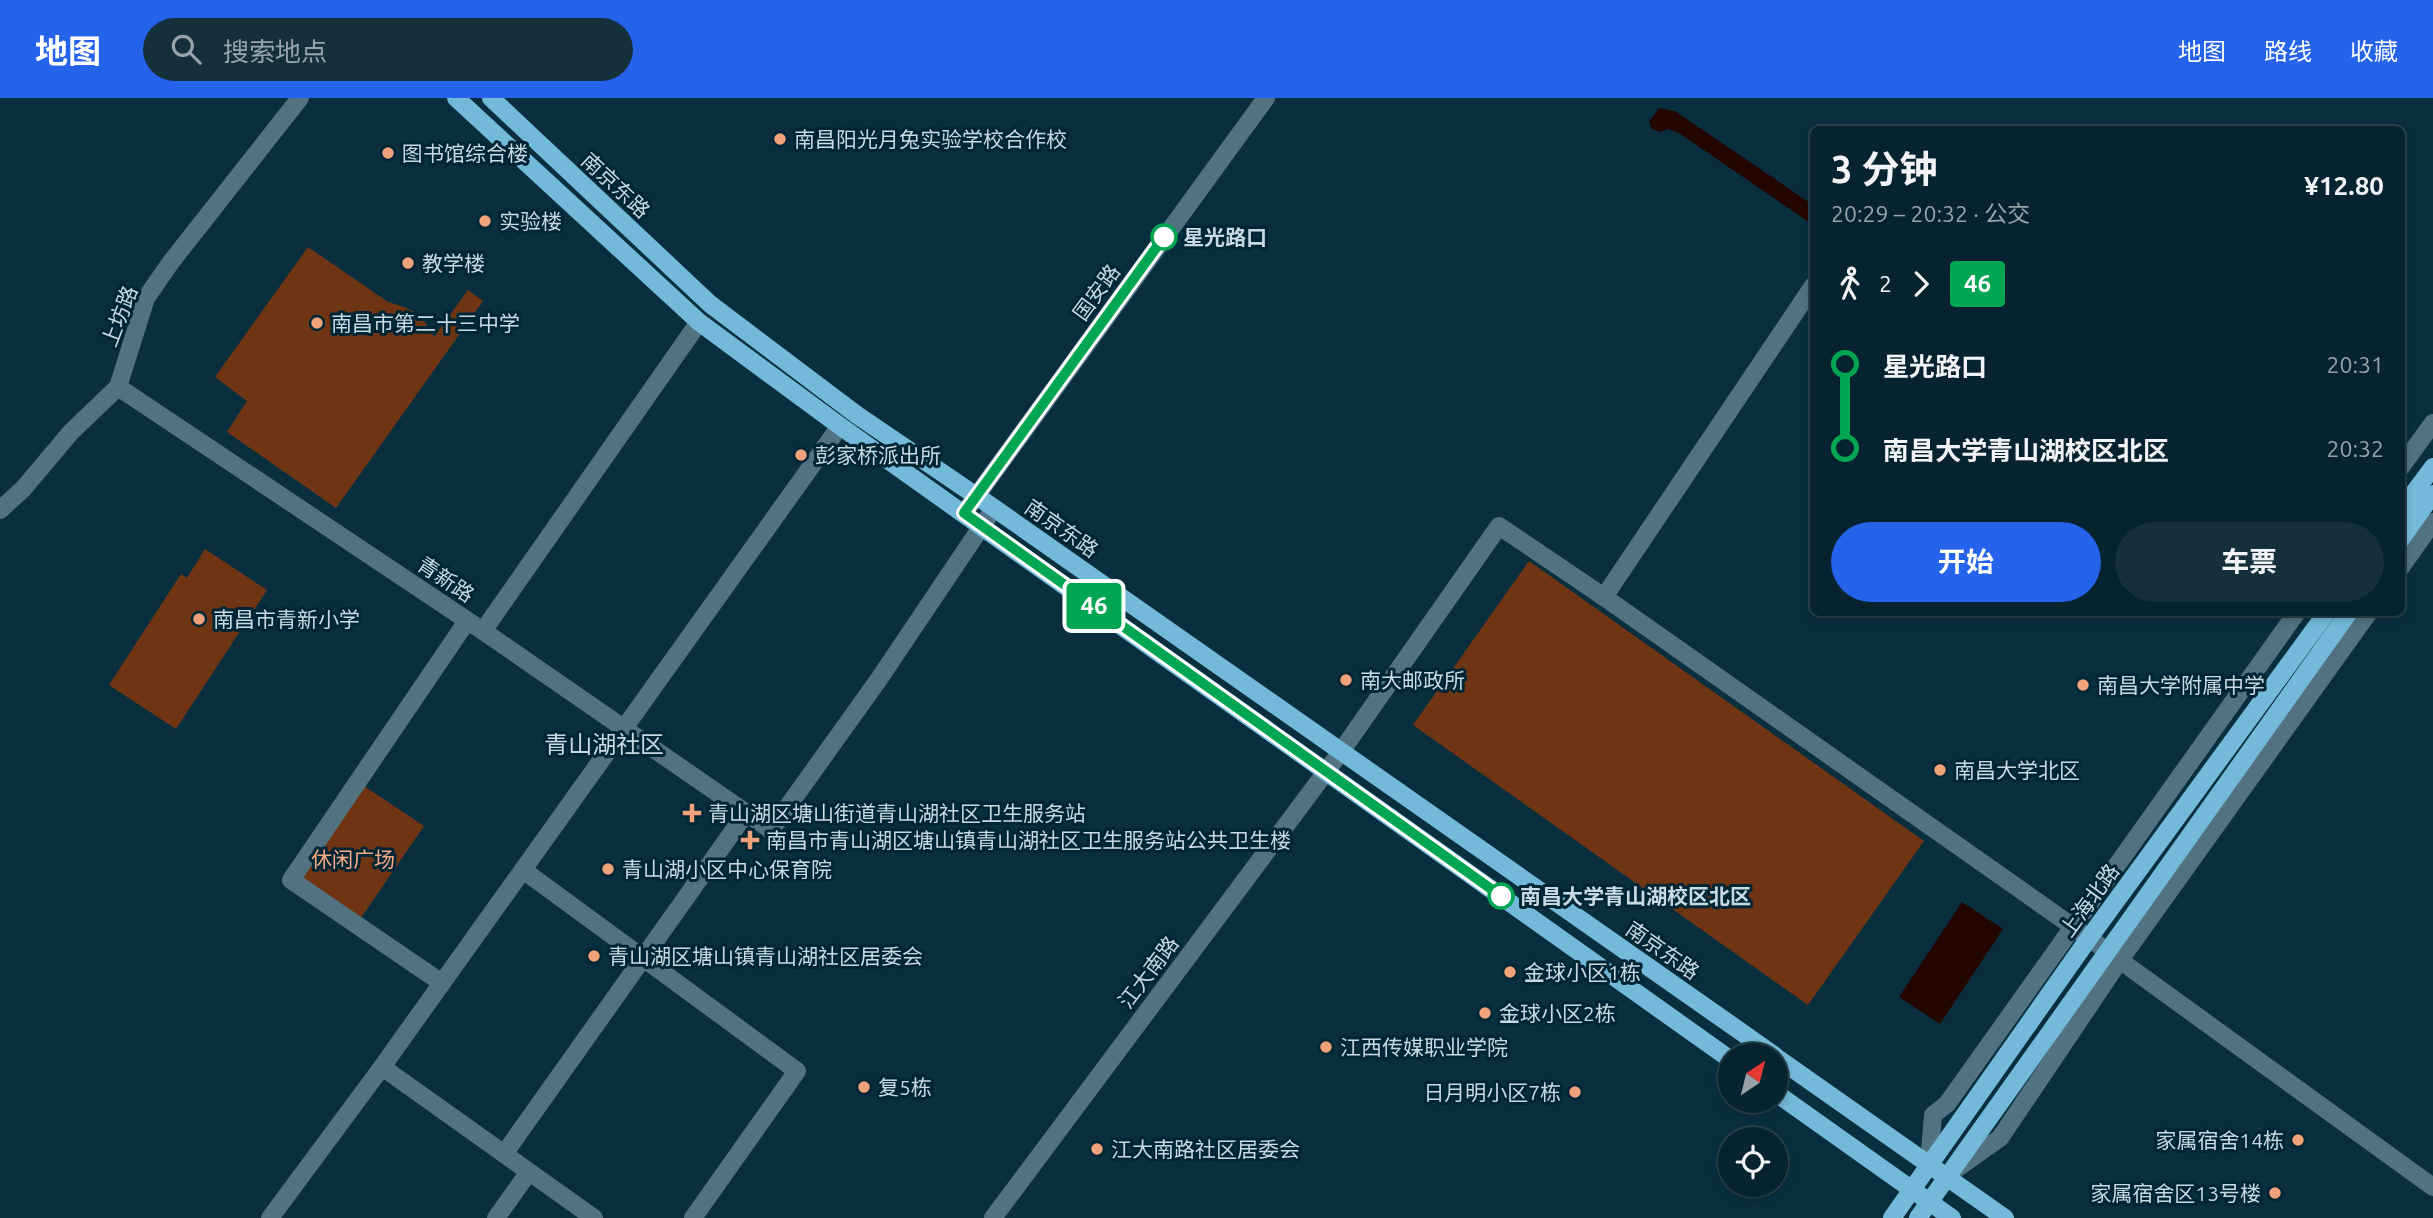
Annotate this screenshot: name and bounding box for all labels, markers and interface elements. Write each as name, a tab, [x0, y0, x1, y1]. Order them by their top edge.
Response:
search box	[143, 18, 633, 81]
icon: search	[167, 30, 205, 68]
text: 地图	[35, 32, 101, 69]
text: 搜索地点	[223, 37, 327, 66]
text: 地图	[2178, 38, 2226, 65]
text: 路线	[2264, 38, 2312, 65]
text: 收藏	[2350, 38, 2398, 65]
place label: 南昌阳光月兔实验学校合作校	[794, 127, 1067, 151]
marker: 南昌阳光月兔实验学校合作校	[772, 131, 788, 147]
place label: 图书馆综合楼	[402, 141, 528, 165]
marker: 图书馆综合楼	[380, 145, 396, 161]
street label: 南京东路	[577, 148, 655, 222]
text: 3 分钟	[1831, 148, 1937, 190]
text: ¥12.80	[2304, 171, 2384, 200]
text: 20:29 – 20:32 · 公交	[1831, 201, 2030, 226]
place label: 实验楼	[499, 209, 562, 233]
marker: 实验楼	[477, 213, 493, 229]
marker: 星光路口	[1151, 224, 1177, 250]
place label: 星光路口	[1183, 225, 1267, 249]
place label: 教学楼	[422, 251, 485, 275]
marker: 教学楼	[400, 255, 416, 271]
street label: 国安路	[1068, 259, 1124, 325]
icon: walk	[1831, 265, 1869, 303]
icon: forward	[1902, 265, 1940, 303]
text: 46	[1964, 270, 1991, 297]
text: 2	[1879, 271, 1892, 296]
street label: 上坊路	[97, 282, 141, 350]
place label: 南昌市第二十三中学	[331, 311, 520, 335]
marker: 南昌市第二十三中学	[309, 315, 325, 331]
text: 星光路口	[1883, 352, 1987, 381]
text: 20:31	[2326, 352, 2384, 377]
text: 南昌大学青山湖校区北区	[1883, 436, 2169, 465]
text: 20:32	[2326, 436, 2384, 461]
place label: 彭家桥派出所	[815, 443, 941, 467]
marker: 彭家桥派出所	[793, 447, 809, 463]
street label: 南京东路	[1021, 494, 1103, 562]
button: 开始	[1831, 522, 2101, 602]
button: 车票	[2115, 522, 2384, 602]
street label: 青新路	[413, 551, 479, 607]
line badge: 46	[1062, 583, 1126, 629]
text: 46	[1080, 592, 1108, 619]
place label: 南昌市青新小学	[213, 607, 360, 631]
marker: 南昌市青新小学	[191, 611, 207, 627]
place label: 南大邮政所	[1360, 668, 1465, 692]
marker: 南大邮政所	[1338, 672, 1354, 688]
place label: 南昌大学附属中学	[2097, 673, 2265, 697]
marker: 南昌大学附属中学	[2075, 677, 2091, 693]
district label: 青山湖社区	[544, 731, 664, 758]
place label: 南昌大学北区	[1954, 758, 2080, 782]
marker: 南昌大学北区	[1932, 762, 1948, 778]
place label: 青山湖区塘山街道青山湖社区卫生服务站	[708, 801, 1086, 825]
marker: 青山湖区塘山街道青山湖社区卫生服务站	[682, 803, 702, 823]
place label: 南昌市青山湖区塘山镇青山湖社区卫生服务站公共卫生楼	[766, 828, 1291, 852]
marker: 南昌市青山湖区塘山镇青山湖社区卫生服务站公共卫生楼	[740, 830, 760, 850]
park label: 休闲广场	[311, 847, 395, 871]
place label: 青山湖小区中心保育院	[622, 857, 832, 881]
street label: 上海北路	[2055, 859, 2123, 941]
marker: 青山湖小区中心保育院	[600, 861, 616, 877]
marker: 南昌大学青山湖校区北区	[1488, 883, 1514, 909]
place label: 南昌大学青山湖校区北区	[1520, 884, 1751, 908]
street label: 南京东路	[1622, 916, 1704, 984]
street label: 江大南路	[1113, 931, 1183, 1013]
place label: 青山湖区塘山镇青山湖社区居委会	[608, 944, 923, 968]
marker: 青山湖区塘山镇青山湖社区居委会	[586, 948, 602, 964]
place label: 金球小区1栋	[1524, 960, 1641, 984]
marker: 金球小区1栋	[1502, 964, 1518, 980]
place label: 金球小区2栋	[1499, 1001, 1616, 1025]
marker: 金球小区2栋	[1477, 1005, 1493, 1021]
place label: 江西传媒职业学院	[1340, 1035, 1508, 1059]
marker: 江西传媒职业学院	[1318, 1039, 1334, 1055]
north arrow	[1718, 1043, 1788, 1113]
map controls	[1718, 1043, 1788, 1197]
place label: 复5栋	[878, 1075, 932, 1099]
marker: 复5栋	[856, 1079, 872, 1095]
place label: 日月明小区7栋	[1423, 1080, 1561, 1104]
marker: 日月明小区7栋	[1567, 1084, 1583, 1100]
button: locate	[1718, 1127, 1788, 1197]
place label: 家属宿舍14栋	[2155, 1128, 2284, 1152]
marker: 家属宿舍14栋	[2290, 1132, 2306, 1148]
place label: 江大南路社区居委会	[1111, 1137, 1300, 1161]
marker: 江大南路社区居委会	[1089, 1141, 1105, 1157]
place label: 家属宿舍区13号楼	[2090, 1181, 2261, 1205]
marker: 家属宿舍区13号楼	[2267, 1185, 2283, 1201]

